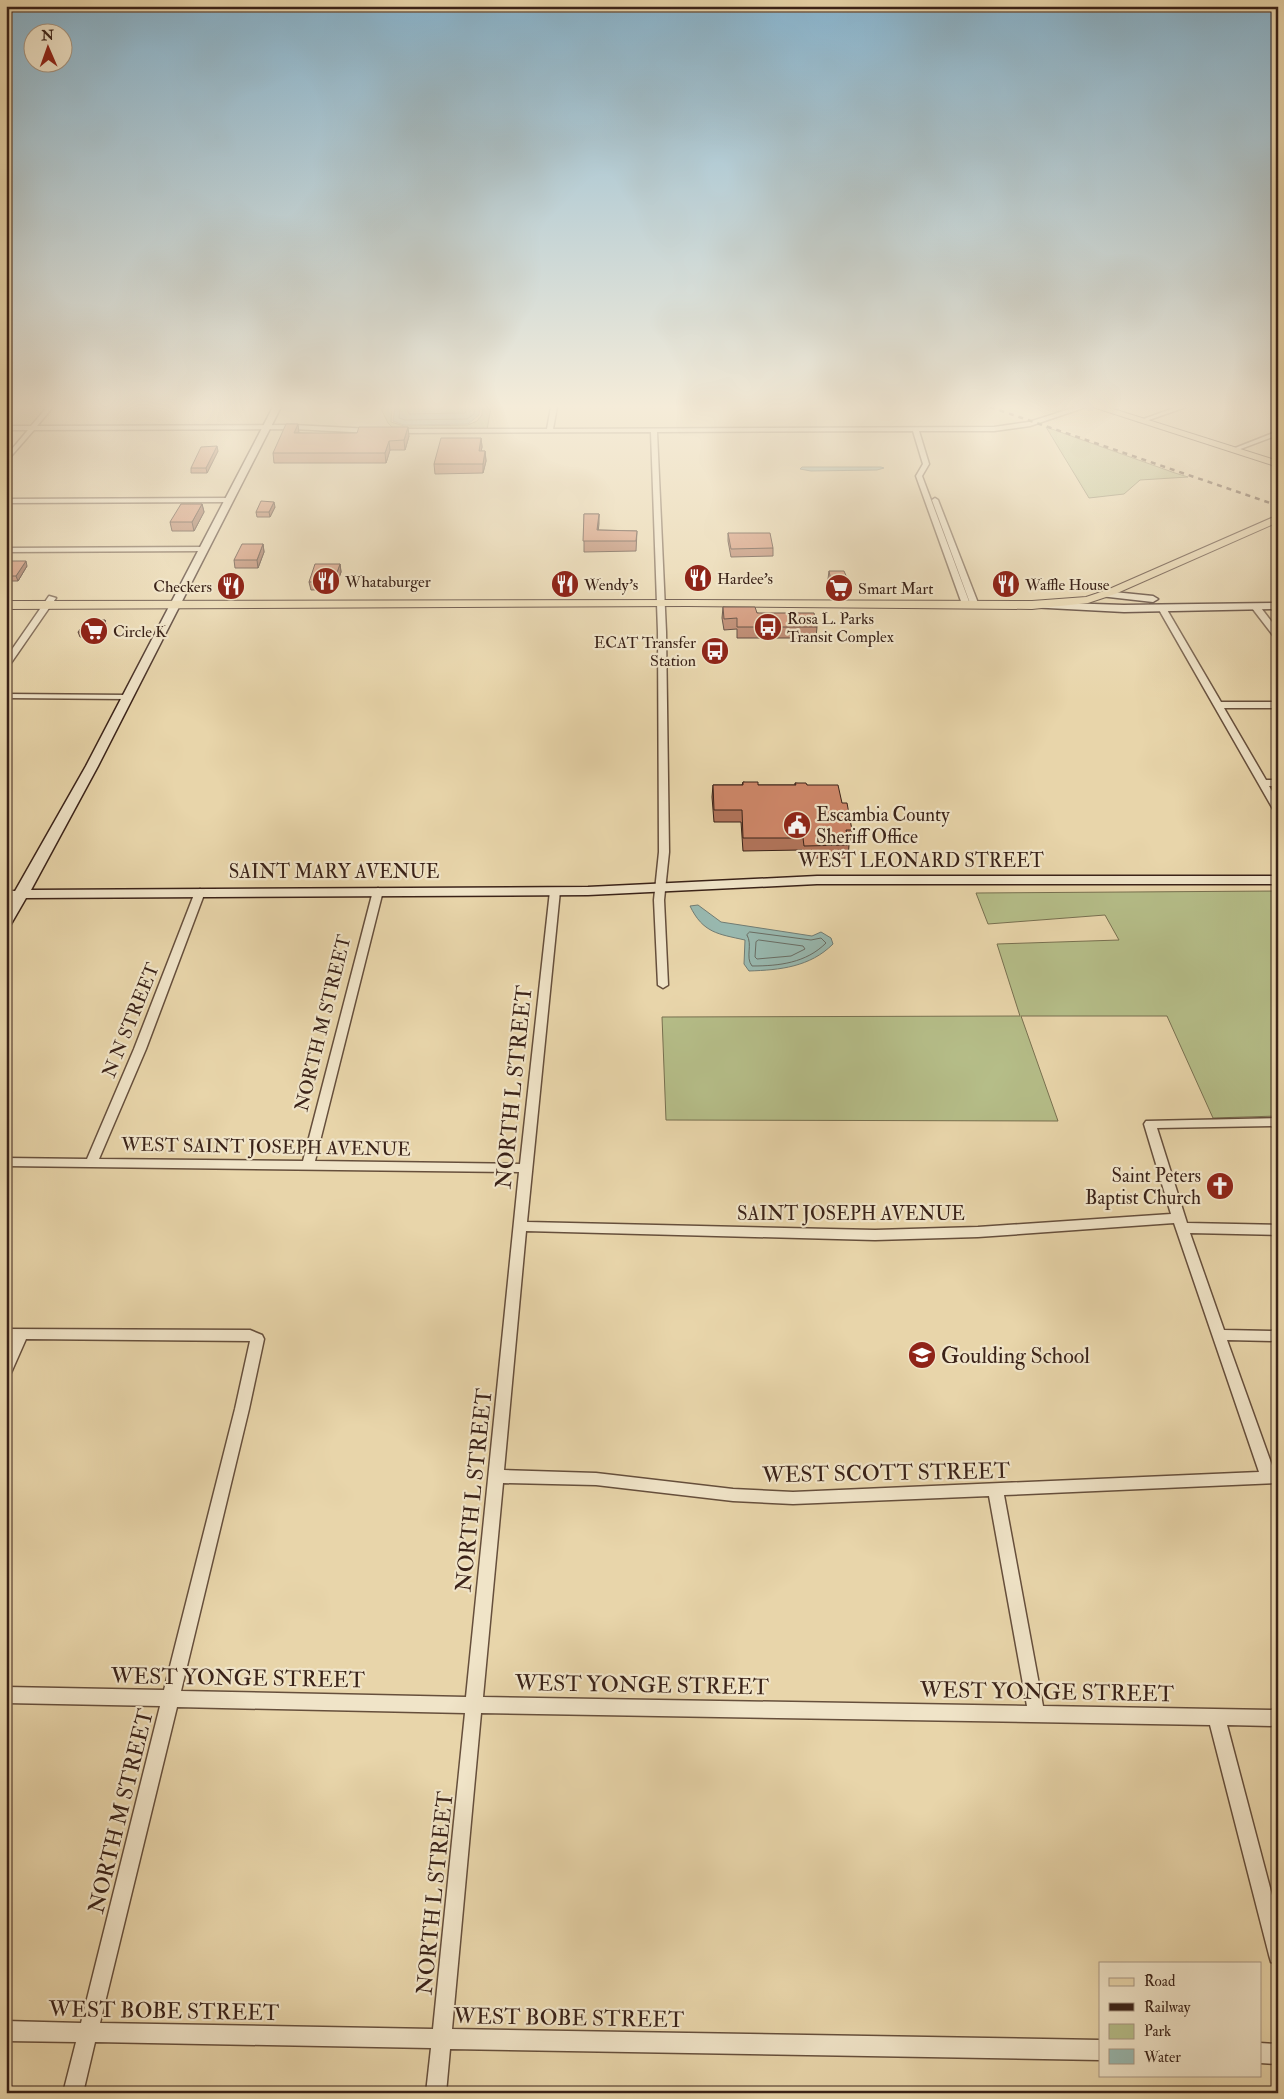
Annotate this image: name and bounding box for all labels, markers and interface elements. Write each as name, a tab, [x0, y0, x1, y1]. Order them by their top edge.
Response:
north arrow	[22, 22, 72, 72]
text: N	[40, 27, 55, 44]
restaurant icon: Hardee's	[683, 563, 713, 593]
restaurant icon: Whataburger	[311, 566, 341, 596]
restaurant icon: Wendy's	[550, 569, 580, 599]
place label: Hardee's	[717, 569, 773, 589]
restaurant icon: Waffle House	[991, 569, 1021, 599]
restaurant icon: Checkers	[216, 571, 246, 601]
place label: Whataburger	[344, 572, 431, 592]
supermarket icon: Smart Mart	[824, 573, 854, 603]
place label: Wendy's	[583, 575, 638, 595]
place label: Waffle House	[1024, 575, 1110, 595]
place label: Checkers	[153, 577, 212, 597]
place label: Smart Mart	[858, 579, 934, 599]
place label: Rosa L. Parks Transit Complex	[787, 609, 894, 648]
bus stop icon: Rosa L. Parks Transit Complex	[753, 612, 783, 642]
supermarket icon: Circle K	[79, 616, 109, 646]
place label: Circle K	[113, 622, 167, 642]
place label: ECAT Transfer Station	[594, 633, 696, 671]
bus stop icon: ECAT Transfer Station	[700, 636, 730, 666]
place label: Escambia County Sheriff Office	[816, 803, 950, 849]
public building icon: Escambia County Sheriff Office	[782, 810, 812, 840]
street label: WEST LEONARD STREET	[797, 849, 1044, 873]
street label: SAINT MARY AVENUE	[229, 860, 440, 884]
street label: NORTH M STREET	[289, 933, 357, 1114]
street label: N N STREET	[97, 959, 165, 1081]
street label: NORTH L STREET	[489, 983, 539, 1190]
street label: WEST SAINT JOSEPH AVENUE	[120, 1132, 411, 1162]
place label: Saint Peters Baptist Church	[1085, 1164, 1201, 1211]
church icon: Saint Peters Baptist Church	[1205, 1171, 1235, 1201]
street label: SAINT JOSEPH AVENUE	[737, 1202, 965, 1226]
school or university icon: Goulding School	[907, 1340, 937, 1370]
place label: Goulding School	[941, 1342, 1090, 1370]
street label: NORTH L STREET	[449, 1386, 499, 1593]
street label: WEST SCOTT STREET	[761, 1457, 1011, 1489]
street label: WEST YONGE STREET	[110, 1662, 366, 1694]
street label: WEST YONGE STREET	[514, 1669, 770, 1701]
street label: WEST YONGE STREET	[919, 1676, 1175, 1708]
street label: NORTH M STREET	[82, 1706, 160, 1916]
street label: NORTH L STREET	[410, 1789, 460, 1996]
legend	[1099, 1962, 1262, 2076]
text: Road	[1144, 1972, 1176, 1991]
street label: WEST BOBE STREET	[47, 1995, 280, 2027]
text: Railway	[1144, 1998, 1191, 2017]
street label: WEST BOBE STREET	[452, 2002, 685, 2034]
text: Park	[1144, 2022, 1171, 2041]
text: Water	[1143, 2048, 1181, 2067]

